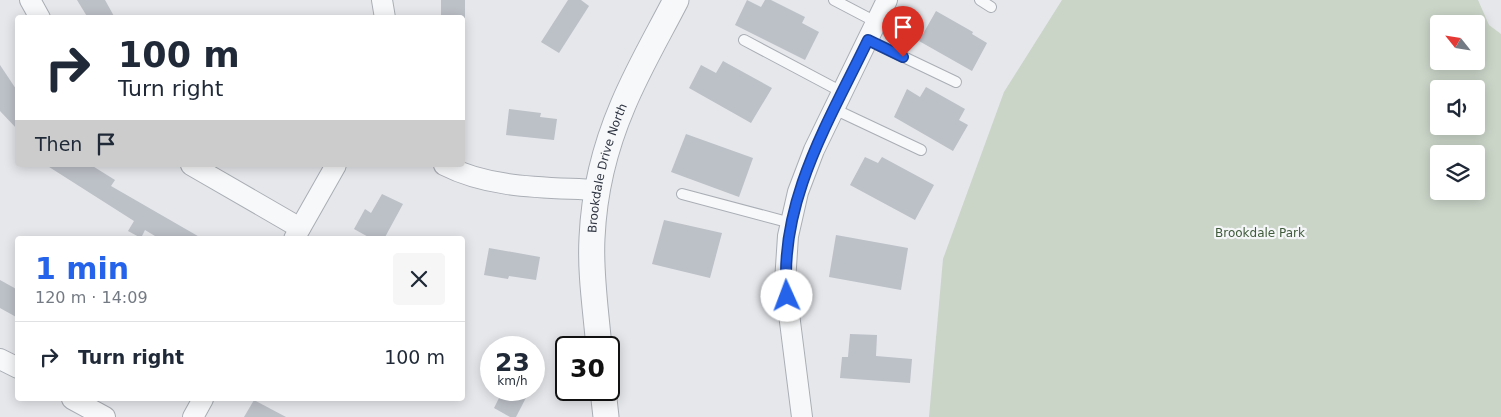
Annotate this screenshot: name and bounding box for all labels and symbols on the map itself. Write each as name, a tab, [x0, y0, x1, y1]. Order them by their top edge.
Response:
pin	[882, 6, 924, 57]
north arrow	[1430, 15, 1485, 70]
street label: Brookdale Drive North	[585, 101, 630, 234]
park label: Brookdale Park	[1215, 226, 1305, 240]
position arrow	[760, 269, 812, 321]
speed limit sign: 30	[555, 336, 620, 401]

